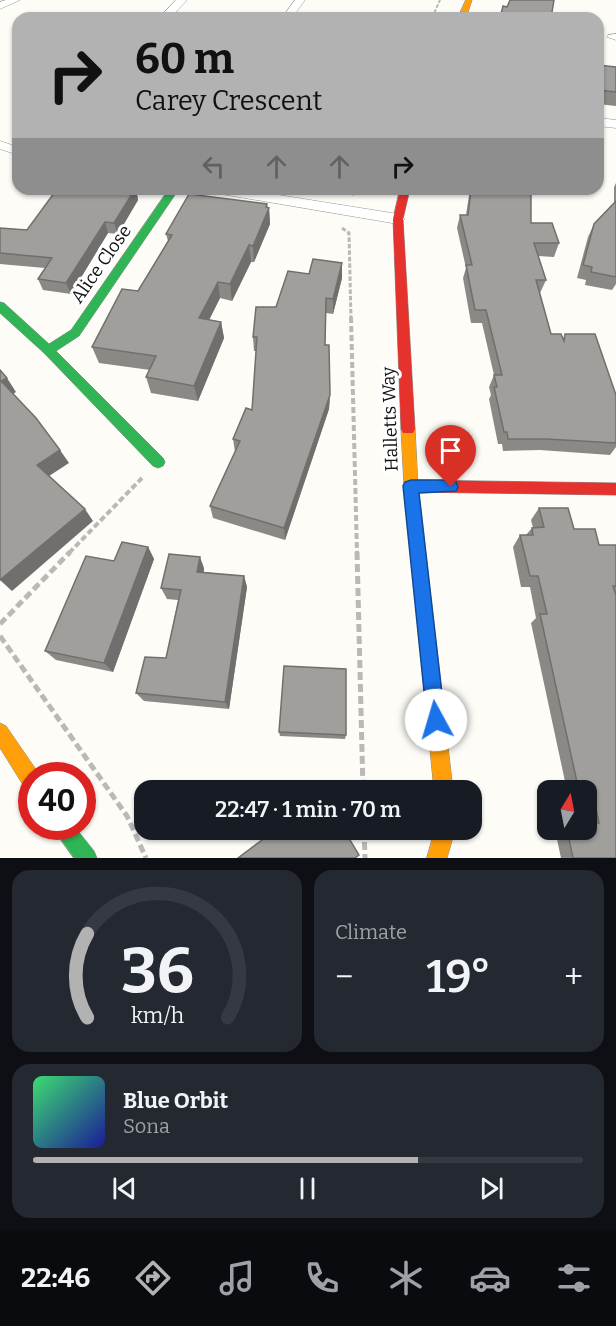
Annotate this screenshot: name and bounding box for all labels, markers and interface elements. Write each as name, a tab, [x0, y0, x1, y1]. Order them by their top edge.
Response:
text: 60 m	[135, 34, 234, 84]
icon: right	[36, 36, 114, 114]
text: Carey Crescent	[135, 85, 322, 117]
icon: left	[197, 150, 230, 183]
icon: ahead	[260, 150, 293, 183]
icon: ahead	[323, 150, 356, 183]
icon: right	[386, 150, 419, 183]
street label: Alice Close	[66, 221, 136, 307]
street label: Halletts Way	[377, 366, 403, 472]
pin	[425, 425, 476, 487]
icon: arrive	[434, 434, 467, 467]
position arrow	[404, 688, 468, 752]
speed limit sign: 40	[18, 762, 96, 840]
north arrow	[537, 780, 597, 840]
map controls	[537, 780, 597, 840]
text: 22:47 · 1 min · 70 m	[215, 796, 401, 823]
text: Climate	[335, 920, 407, 944]
text: 36	[121, 934, 193, 1009]
text: 19°	[426, 950, 491, 1004]
text: −	[335, 957, 353, 997]
text: +	[564, 957, 583, 997]
text: km/h	[130, 1003, 184, 1029]
text: Blue Orbit	[123, 1087, 228, 1114]
text: Sona	[123, 1114, 170, 1138]
icon: previous	[108, 1172, 141, 1205]
icon: pause	[291, 1172, 324, 1205]
icon: next	[475, 1172, 508, 1205]
icon: directions	[132, 1257, 174, 1299]
icon: music	[216, 1257, 258, 1299]
icon: phone	[301, 1257, 343, 1299]
icon: climate	[385, 1257, 427, 1299]
icon: car	[469, 1257, 511, 1299]
icon: filters	[553, 1257, 595, 1299]
text: 22:46	[21, 1262, 90, 1294]

